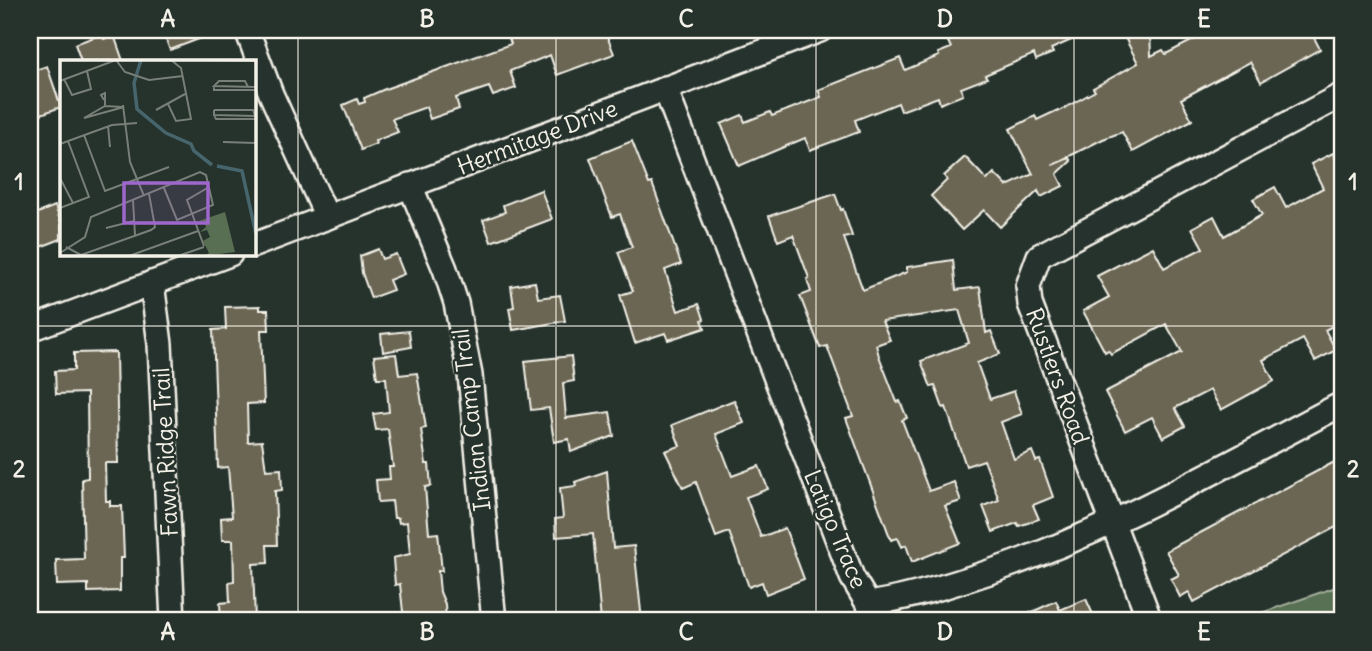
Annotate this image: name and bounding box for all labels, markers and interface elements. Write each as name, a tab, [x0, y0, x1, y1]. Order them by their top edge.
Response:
text: A	[161, 4, 176, 33]
text: B	[419, 4, 435, 33]
text: C	[678, 4, 694, 33]
text: D	[937, 4, 953, 33]
text: E	[1197, 4, 1211, 33]
inset map	[60, 60, 256, 256]
street label: Hermitage Drive	[453, 93, 621, 181]
text: 1	[14, 167, 24, 196]
text: 1	[1348, 167, 1358, 196]
street label: Rustlers Road	[1020, 304, 1096, 448]
street label: Indian Camp Trail	[445, 327, 497, 513]
street label: Fawn Ridge Trail	[146, 367, 184, 537]
text: 2	[13, 454, 26, 483]
text: 2	[1347, 454, 1360, 483]
street label: Latigo Trace	[798, 465, 874, 593]
text: A	[161, 617, 176, 646]
text: B	[419, 617, 435, 646]
text: C	[678, 617, 694, 646]
text: D	[937, 617, 953, 646]
text: E	[1197, 617, 1211, 646]

